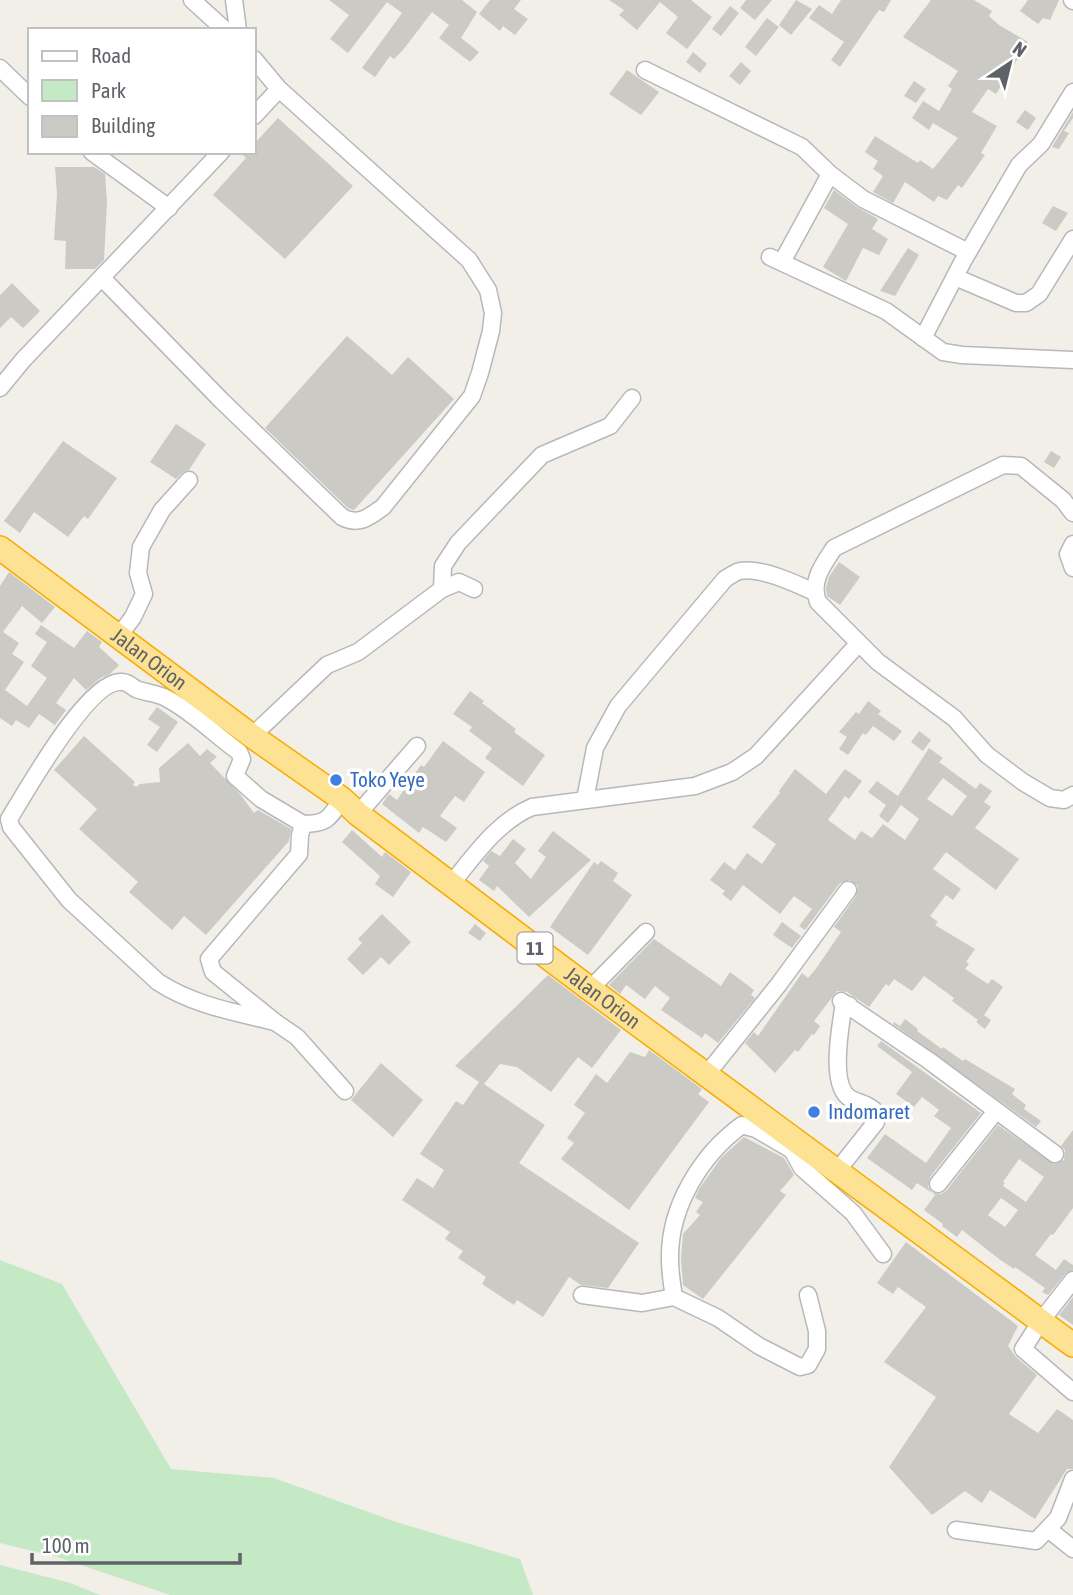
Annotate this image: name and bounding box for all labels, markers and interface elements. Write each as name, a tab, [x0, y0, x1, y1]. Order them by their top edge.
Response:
legend	[28, 28, 256, 154]
north arrow	[975, 28, 1045, 98]
text: N	[1009, 37, 1031, 61]
text: Road	[91, 43, 131, 67]
text: Park	[91, 78, 126, 102]
text: Building	[91, 113, 155, 137]
street label: Jalan Orion	[107, 622, 192, 694]
place label: Toko Yeye	[350, 767, 425, 791]
marker: Toko Yeye	[328, 772, 344, 788]
road number: 11	[518, 932, 552, 964]
street label: Jalan Orion	[560, 961, 645, 1033]
place label: Indomaret	[828, 1099, 910, 1123]
marker: Indomaret	[806, 1104, 822, 1120]
scale bar	[32, 1522, 240, 1566]
text: 100 m	[42, 1533, 90, 1557]

